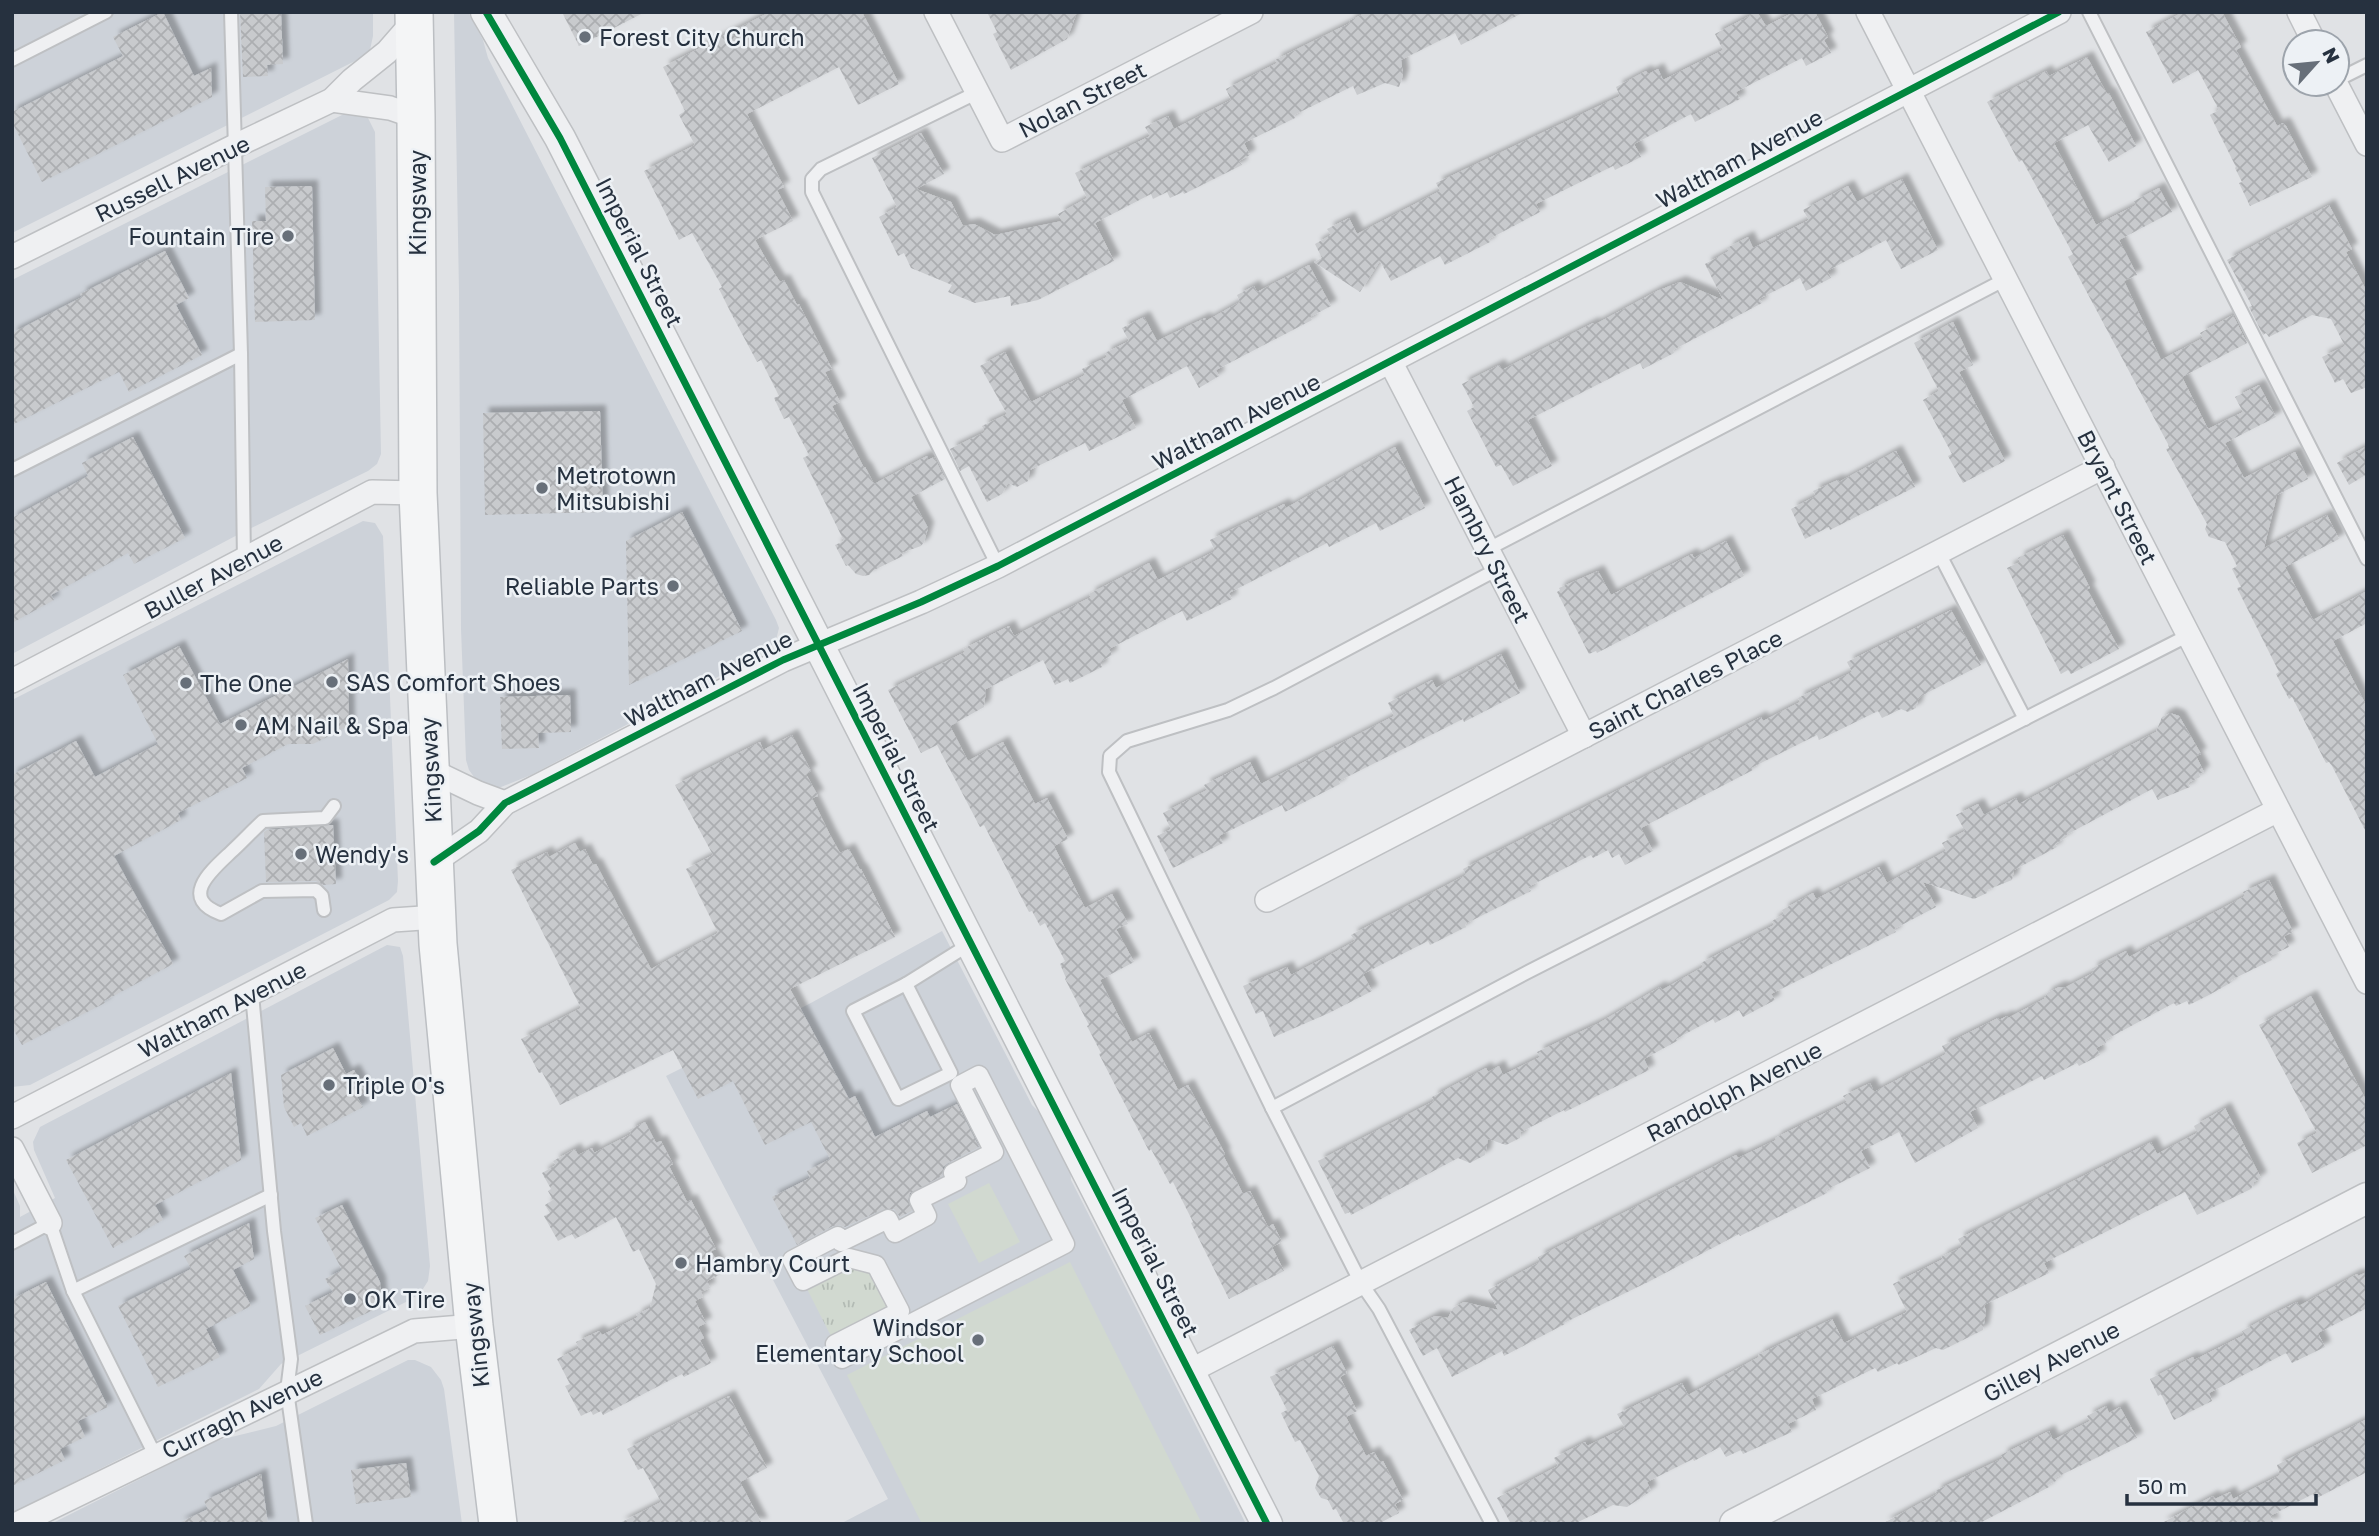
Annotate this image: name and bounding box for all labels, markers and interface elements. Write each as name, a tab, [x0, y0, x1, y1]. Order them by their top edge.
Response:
place label: Forest City Church	[599, 23, 805, 51]
north arrow	[2281, 28, 2351, 98]
marker: Forest City Church	[577, 29, 593, 45]
text: N	[2318, 43, 2345, 67]
street label: Nolan Street	[1013, 55, 1151, 143]
street label: Waltham Avenue	[1651, 102, 1827, 214]
street label: Russell Avenue	[90, 128, 254, 228]
street label: Kingsway	[403, 150, 431, 256]
street label: Imperial Street	[590, 172, 690, 332]
place label: Fountain Tire	[128, 222, 274, 250]
marker: Fountain Tire	[280, 228, 296, 244]
street label: Waltham Avenue	[1147, 367, 1325, 475]
street label: Bryant Street	[2072, 425, 2164, 569]
place label: Metrotown Mitsubishi	[556, 461, 676, 515]
street label: Hambry Street	[1439, 471, 1537, 627]
marker: Metrotown Mitsubishi	[534, 480, 550, 496]
street label: Buller Avenue	[139, 528, 287, 624]
place label: Reliable Parts	[505, 572, 659, 600]
marker: Reliable Parts	[665, 578, 681, 594]
street label: Saint Charles Place	[1583, 623, 1787, 745]
street label: Waltham Avenue	[619, 624, 797, 732]
place label: SAS Comfort Shoes	[346, 668, 560, 696]
place label: The One	[200, 669, 292, 697]
marker: SAS Comfort Shoes	[324, 674, 340, 690]
marker: The One	[178, 675, 194, 691]
street label: Imperial Street	[847, 677, 947, 837]
place label: AM Nail & Spa	[255, 711, 409, 739]
street label: Kingsway	[413, 716, 447, 824]
marker: AM Nail & Spa	[233, 717, 249, 733]
place label: Wendy's	[315, 840, 409, 868]
marker: Wendy's	[293, 846, 309, 862]
street label: Waltham Avenue	[133, 955, 311, 1063]
street label: Randolph Avenue	[1642, 1035, 1826, 1147]
place label: Triple O's	[343, 1071, 445, 1099]
marker: Triple O's	[321, 1077, 337, 1093]
street label: Imperial Street	[1106, 1182, 1206, 1342]
place label: Hambry Court	[695, 1249, 850, 1277]
marker: Hambry Court	[673, 1255, 689, 1271]
street label: Kingsway	[456, 1281, 494, 1389]
place label: OK Tire	[364, 1285, 445, 1313]
marker: OK Tire	[342, 1291, 358, 1307]
place label: Windsor Elementary School	[755, 1313, 964, 1367]
street label: Gilley Avenue	[1978, 1315, 2124, 1407]
marker: Windsor Elementary School	[970, 1332, 986, 1348]
street label: Curragh Avenue	[157, 1362, 327, 1464]
scale bar	[2127, 1462, 2316, 1506]
text: 50 m	[2138, 1473, 2187, 1499]

